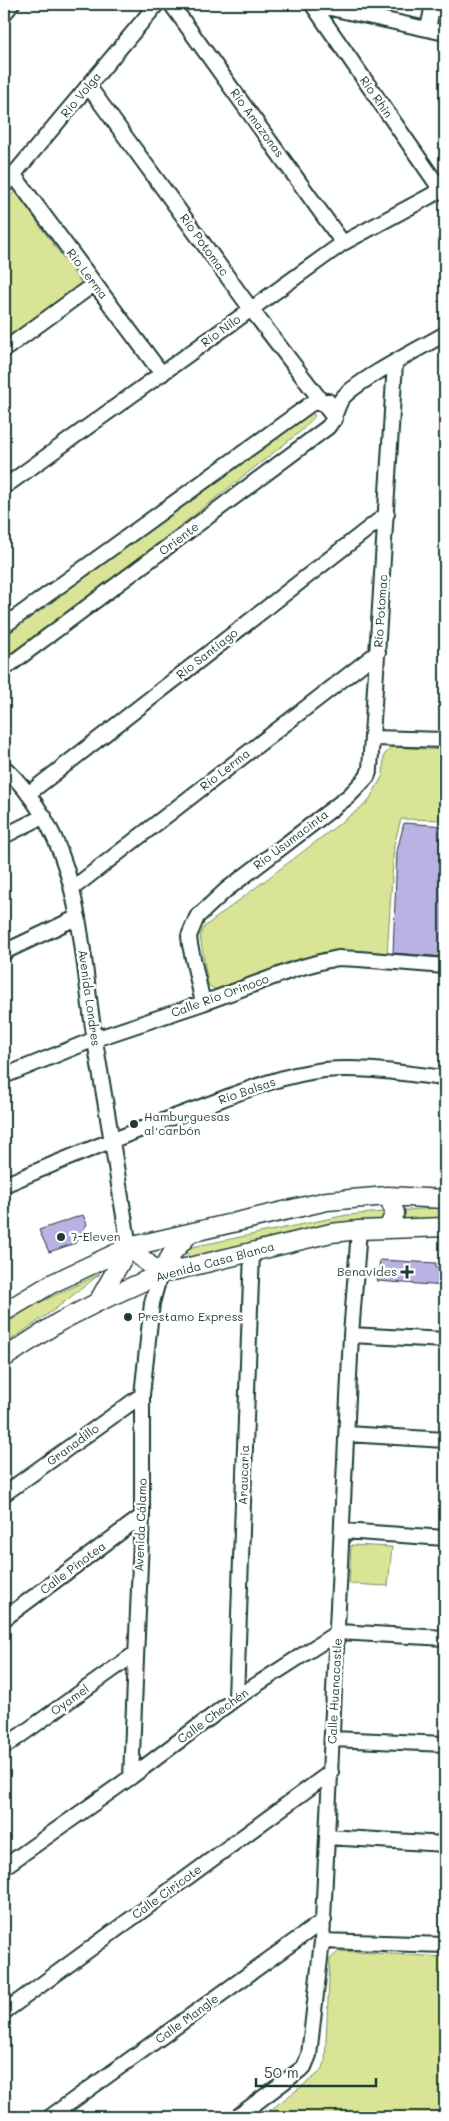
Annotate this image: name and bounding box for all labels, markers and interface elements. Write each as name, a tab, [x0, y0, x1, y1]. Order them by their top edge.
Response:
street label: Río Volga	[57, 68, 104, 120]
street label: Río Rhin	[357, 73, 397, 120]
street label: Río Amazonas	[227, 85, 288, 160]
street label: Río Potomac	[177, 210, 233, 279]
street label: Río Lerma	[64, 245, 112, 302]
street label: Río Nilo	[197, 310, 243, 350]
street label: Oriente	[155, 518, 202, 558]
street label: Río Potomac	[369, 574, 391, 648]
street label: Río Santiago	[172, 624, 240, 682]
street label: Río Lerma	[196, 745, 253, 794]
street label: Río Usumacinta	[250, 806, 331, 873]
street label: Avenida Londres	[75, 949, 105, 1047]
street label: Calle Río Orinoco	[169, 970, 271, 1020]
street label: Río Balsas	[216, 1073, 278, 1107]
place label: Hamburguesas al carbón	[144, 1108, 230, 1138]
marker: Hamburguesas al carbón	[128, 1118, 140, 1130]
place label: 7-Eleven	[71, 1228, 120, 1244]
marker: 7-Eleven	[55, 1231, 67, 1243]
street label: Avenida Casa Blanca	[154, 1237, 276, 1285]
place label: Benavides	[337, 1263, 397, 1279]
marker: Benavides	[401, 1266, 413, 1278]
place label: Prestamo Express	[138, 1308, 244, 1324]
marker: Prestamo Express	[122, 1311, 134, 1323]
street label: Granadillo	[43, 1420, 102, 1469]
street label: Araucaria	[234, 1445, 252, 1505]
street label: Avenida Cálamo	[130, 1478, 150, 1572]
street label: Calle Pinotea	[36, 1537, 108, 1597]
street label: Calle Huanacastle	[323, 1638, 345, 1744]
street label: Oyamel	[47, 1680, 92, 1718]
street label: Calle Chechén	[174, 1684, 251, 1746]
street label: Calle Ciricote	[128, 1861, 204, 1922]
street label: Calle Mangle	[152, 1990, 221, 2047]
scale bar	[256, 2056, 376, 2088]
text: 50 m	[264, 2062, 299, 2082]

